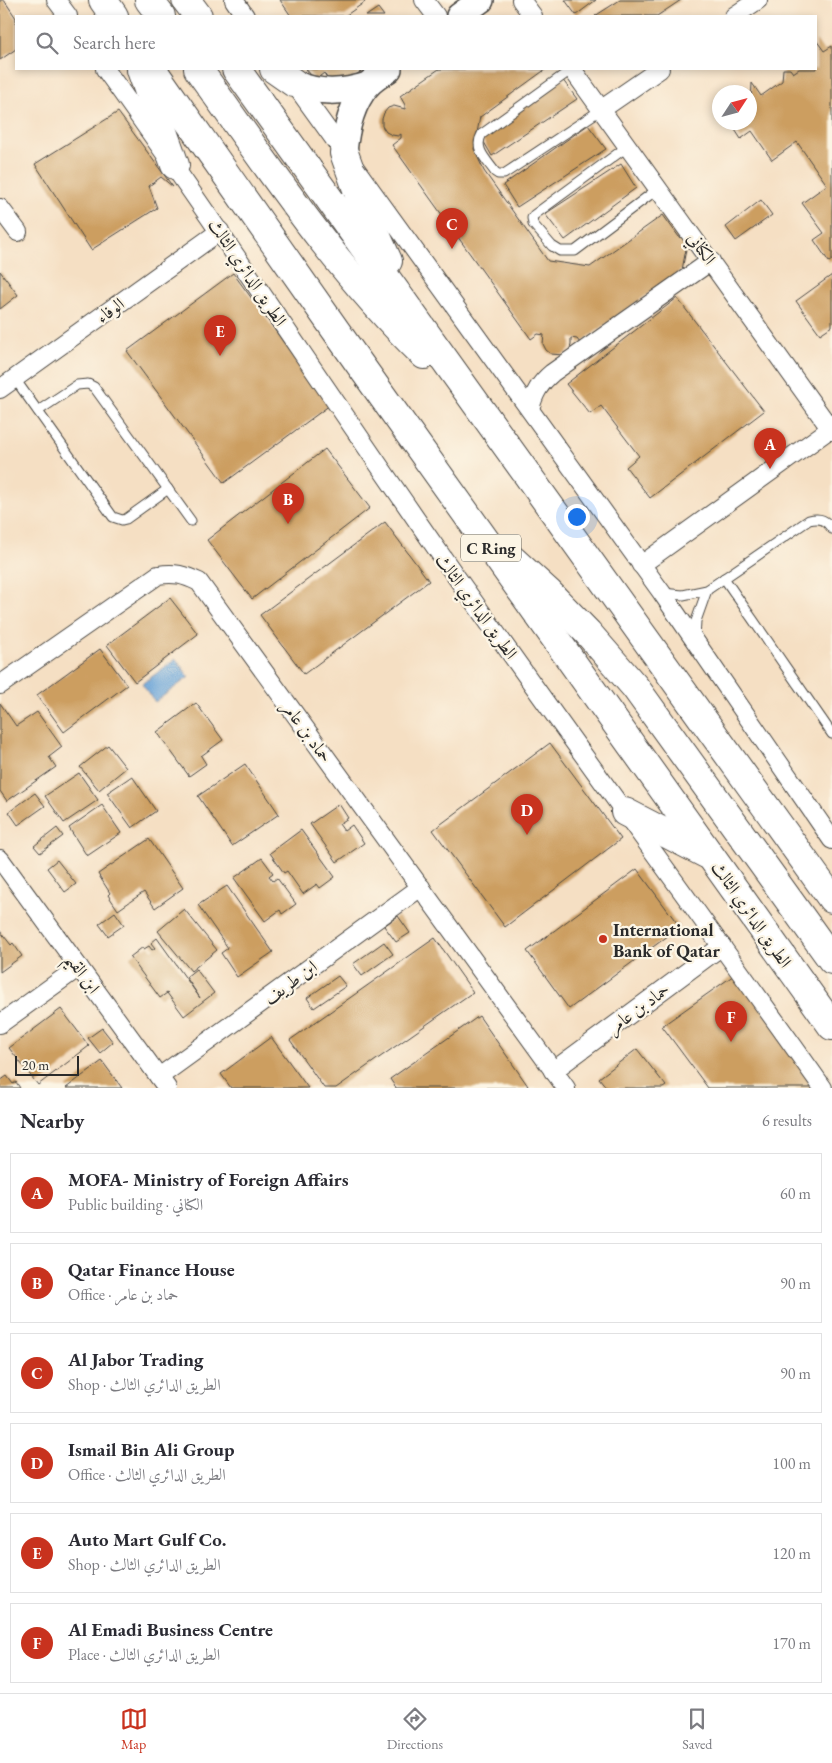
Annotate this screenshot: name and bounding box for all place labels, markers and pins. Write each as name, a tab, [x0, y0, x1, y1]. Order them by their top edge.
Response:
pin: C	[436, 208, 468, 249]
pin: E	[204, 315, 236, 356]
pin: A	[754, 428, 786, 469]
pin: B	[272, 483, 304, 524]
pin: D	[511, 794, 543, 835]
place label: International Bank of Qatar	[613, 918, 720, 962]
marker: International Bank of Qatar	[597, 933, 609, 945]
pin: F	[715, 1001, 747, 1042]

